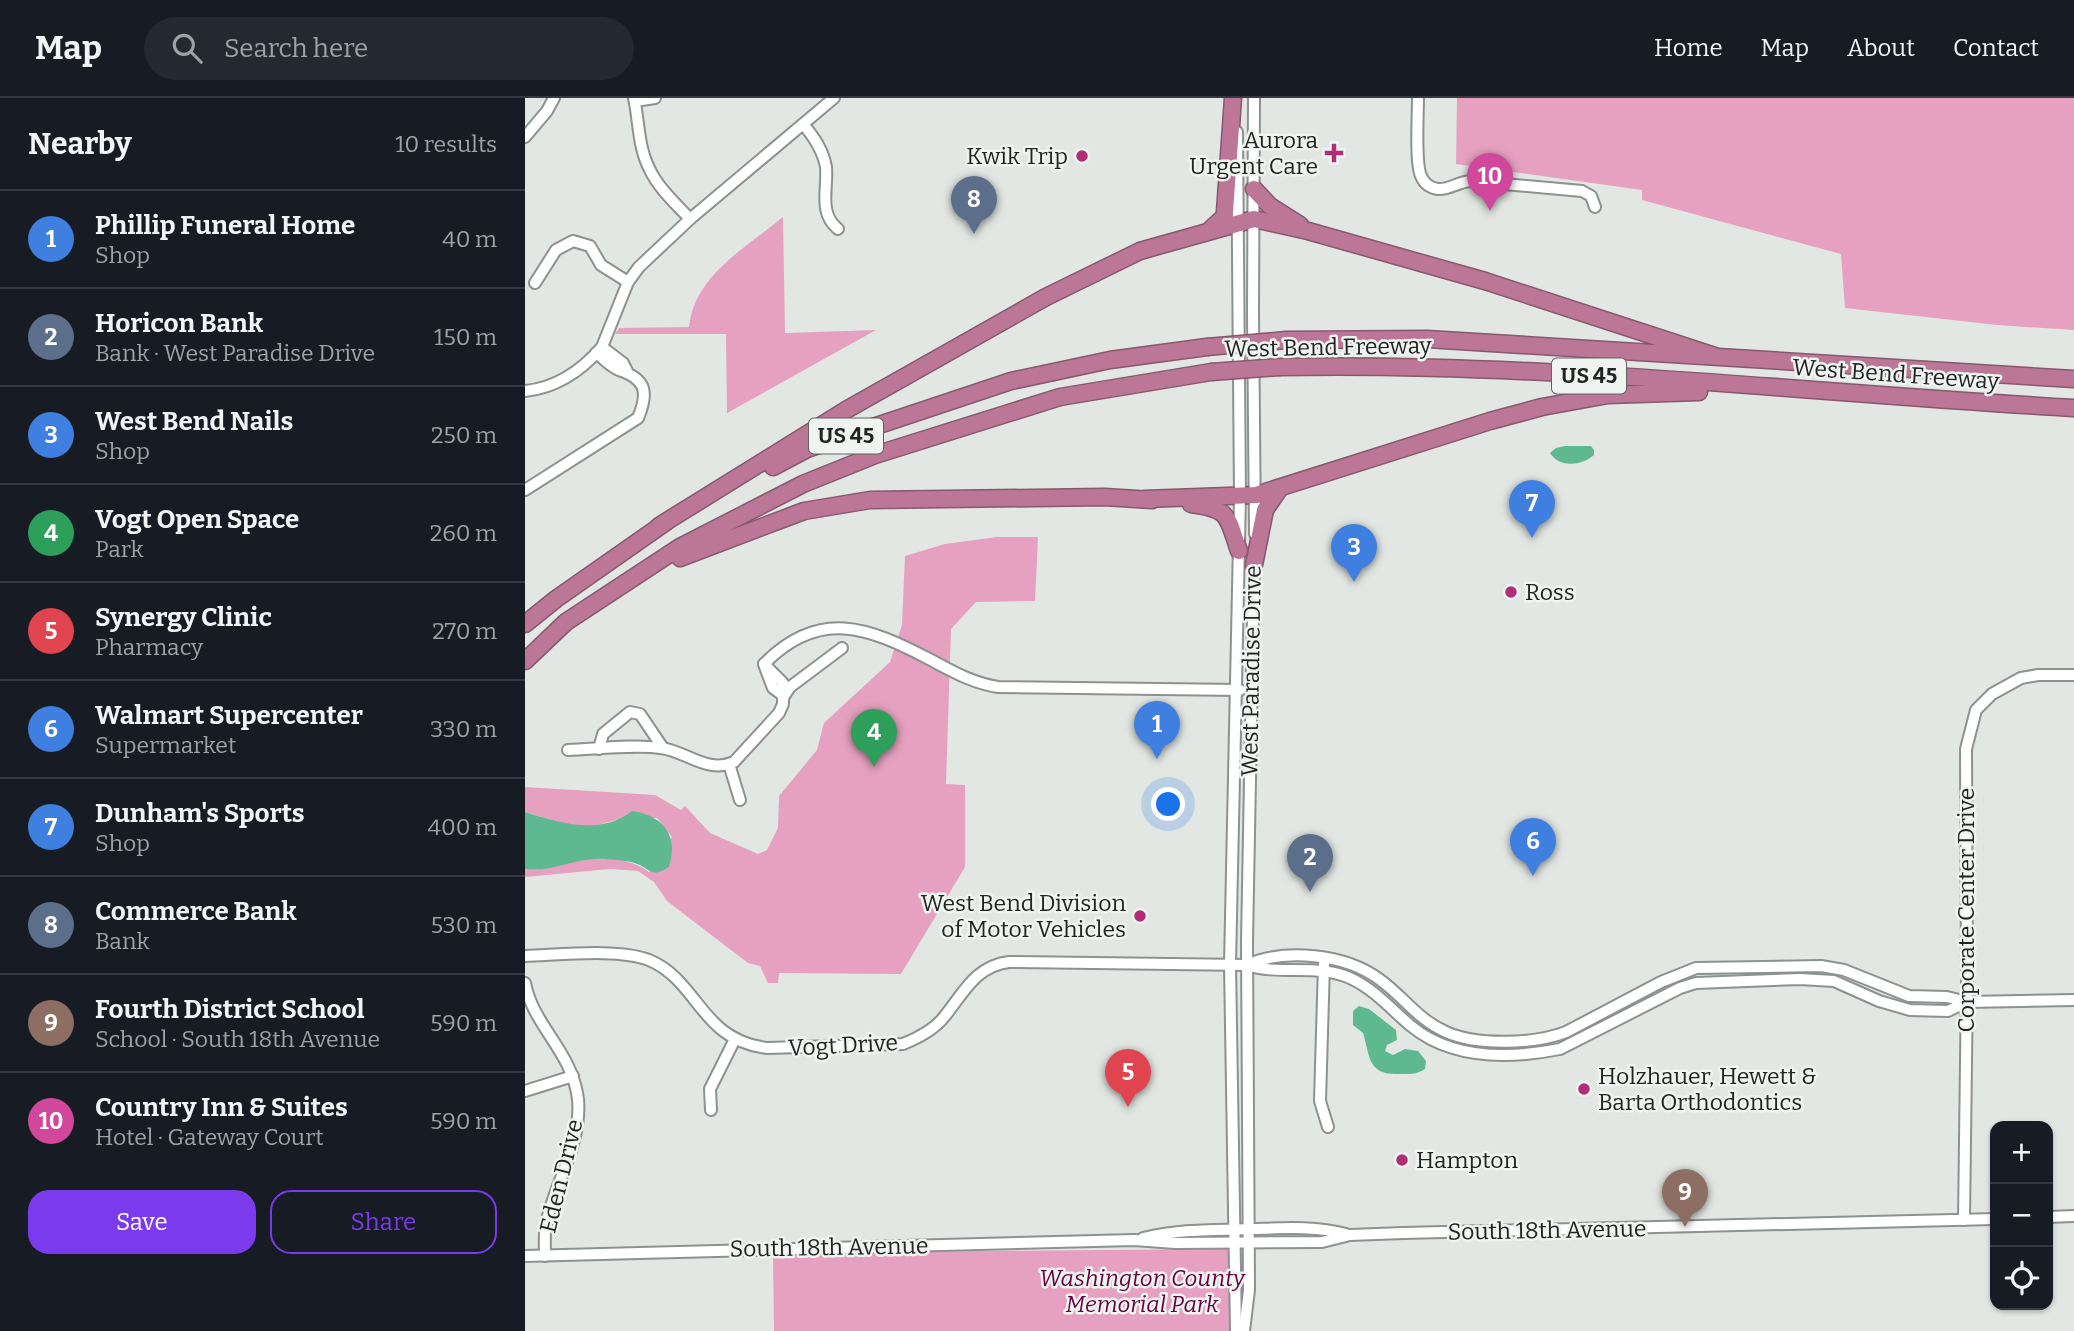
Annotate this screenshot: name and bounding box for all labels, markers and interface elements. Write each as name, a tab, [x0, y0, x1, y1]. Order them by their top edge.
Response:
search box	[144, 17, 634, 80]
text: Map	[35, 28, 102, 68]
icon: search	[168, 29, 206, 67]
text: Search here	[224, 33, 368, 64]
text: Home	[1654, 34, 1723, 62]
text: Map	[1761, 34, 1809, 62]
text: About	[1847, 34, 1915, 62]
text: Contact	[1953, 34, 2039, 62]
text: Nearby	[28, 126, 132, 162]
place label: Aurora Urgent Care	[1189, 126, 1318, 180]
text: 10 results	[395, 130, 497, 158]
place label: Kwik Trip	[966, 142, 1068, 170]
marker: Aurora Urgent Care	[1324, 143, 1344, 163]
marker: Kwik Trip	[1074, 148, 1090, 164]
pin: 10	[1467, 153, 1513, 211]
pin: 8	[951, 176, 997, 234]
text: Phillip Funeral Home	[95, 210, 355, 241]
text: 1	[46, 225, 56, 253]
text: 40 m	[442, 225, 497, 253]
text: Shop	[95, 241, 150, 269]
text: Horicon Bank	[95, 308, 263, 339]
text: 2	[45, 323, 57, 351]
text: 150 m	[434, 323, 497, 351]
street label: West Bend Freeway	[1224, 331, 1433, 363]
text: Bank · West Paradise Drive	[95, 339, 375, 367]
street label: West Bend Freeway	[1792, 353, 2001, 395]
road number: US 45	[1552, 358, 1626, 394]
text: West Bend Nails	[95, 406, 293, 437]
road number: US 45	[809, 418, 883, 454]
text: 3	[44, 421, 58, 449]
text: 250 m	[431, 421, 497, 449]
text: Shop	[95, 437, 150, 465]
pin: 7	[1509, 480, 1555, 538]
text: Vogt Open Space	[95, 504, 299, 535]
text: 4	[44, 519, 58, 547]
text: 260 m	[430, 519, 497, 547]
pin: 3	[1331, 524, 1377, 582]
text: Park	[95, 535, 144, 563]
street label: West Paradise Drive	[1235, 565, 1267, 777]
place label: Ross	[1525, 578, 1575, 606]
marker: Ross	[1503, 584, 1519, 600]
text: Synergy Clinic	[95, 602, 272, 633]
text: 5	[45, 617, 57, 645]
text: 270 m	[432, 617, 497, 645]
text: Pharmacy	[95, 633, 203, 661]
text: Walmart Supercenter	[95, 700, 363, 731]
pin: 1	[1134, 701, 1180, 759]
pin: 4	[851, 709, 897, 767]
text: 6	[44, 715, 58, 743]
text: 330 m	[430, 715, 497, 743]
text: Supermarket	[95, 731, 236, 759]
your location	[1151, 787, 1185, 821]
street label: Corporate Center Drive	[1952, 788, 1980, 1032]
text: Dunham's Sports	[95, 798, 305, 829]
text: 7	[45, 813, 57, 841]
text: 400 m	[428, 813, 497, 841]
pin: 6	[1510, 818, 1556, 876]
text: Shop	[95, 829, 150, 857]
pin: 2	[1287, 834, 1333, 892]
place label: West Bend Division of Motor Vehicles	[921, 889, 1126, 943]
text: Commerce Bank	[95, 896, 297, 927]
marker: West Bend Division of Motor Vehicles	[1132, 908, 1148, 924]
text: 8	[44, 911, 58, 939]
text: 530 m	[431, 911, 497, 939]
text: Bank	[95, 927, 149, 955]
text: Fourth District School	[95, 994, 365, 1025]
text: 9	[44, 1009, 58, 1037]
text: 590 m	[430, 1009, 497, 1037]
text: School · South 18th Avenue	[95, 1025, 380, 1053]
street label: Vogt Drive	[787, 1028, 899, 1062]
pin: 5	[1105, 1049, 1151, 1107]
place label: Holzhauer, Hewett & Barta Orthodontics	[1598, 1062, 1817, 1116]
marker: Holzhauer, Hewett & Barta Orthodontics	[1576, 1081, 1592, 1097]
text: Country Inn & Suites	[95, 1092, 348, 1123]
text: 10	[39, 1107, 63, 1135]
text: 590 m	[430, 1107, 497, 1135]
street label: Eden Drive	[533, 1116, 589, 1236]
map controls	[1990, 1121, 2053, 1310]
button: +	[1990, 1121, 2053, 1184]
text: Hotel · Gateway Court	[95, 1123, 324, 1151]
place label: Hampton	[1416, 1146, 1518, 1174]
marker: Hampton	[1394, 1152, 1410, 1168]
pin: 9	[1662, 1169, 1708, 1227]
button: −	[1990, 1184, 2053, 1247]
button: Save	[28, 1190, 256, 1254]
button: Share	[270, 1190, 497, 1254]
street label: South 18th Avenue	[1447, 1214, 1647, 1246]
street label: South 18th Avenue	[729, 1231, 929, 1263]
button: locate	[1990, 1247, 2053, 1310]
park label: Washington County Memorial Park	[1039, 1264, 1246, 1318]

